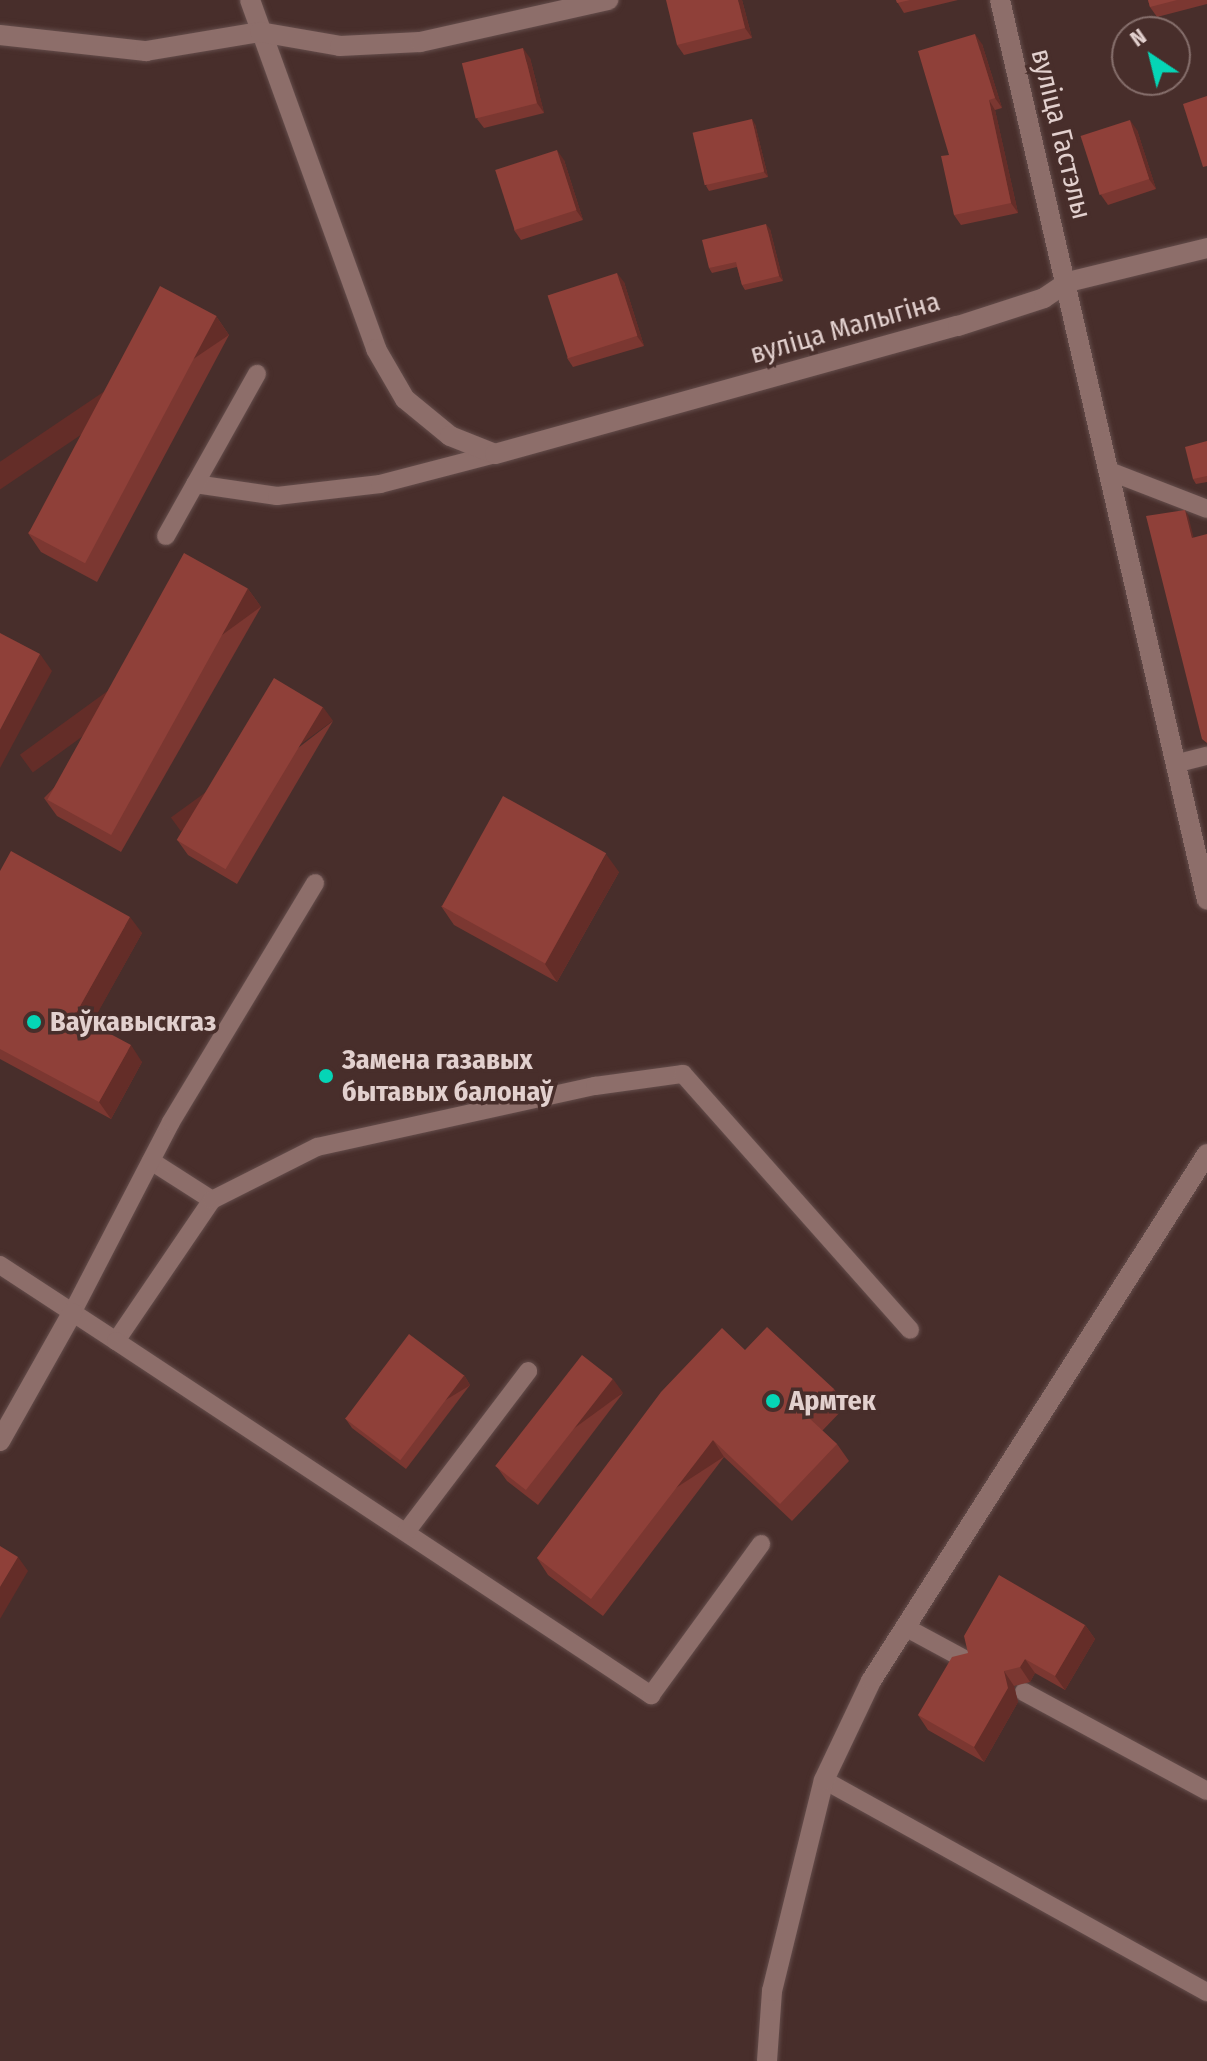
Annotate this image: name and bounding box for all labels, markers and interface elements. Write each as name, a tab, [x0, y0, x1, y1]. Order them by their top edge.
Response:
north arrow	[1111, 16, 1191, 96]
text: N	[1125, 23, 1151, 52]
street label: вуліца Гастэлы	[1024, 45, 1098, 223]
street label: вуліца Малыгіна	[746, 285, 944, 371]
place label: Ваўкавыскгаз	[50, 1005, 217, 1039]
marker: Ваўкавыскгаз	[25, 1013, 43, 1031]
place label: Замена газавых бытавых балонаў	[342, 1043, 553, 1109]
marker: Замена газавых бытавых балонаў	[317, 1067, 335, 1085]
place label: Армтек	[789, 1384, 876, 1418]
marker: Армтек	[764, 1392, 782, 1410]

